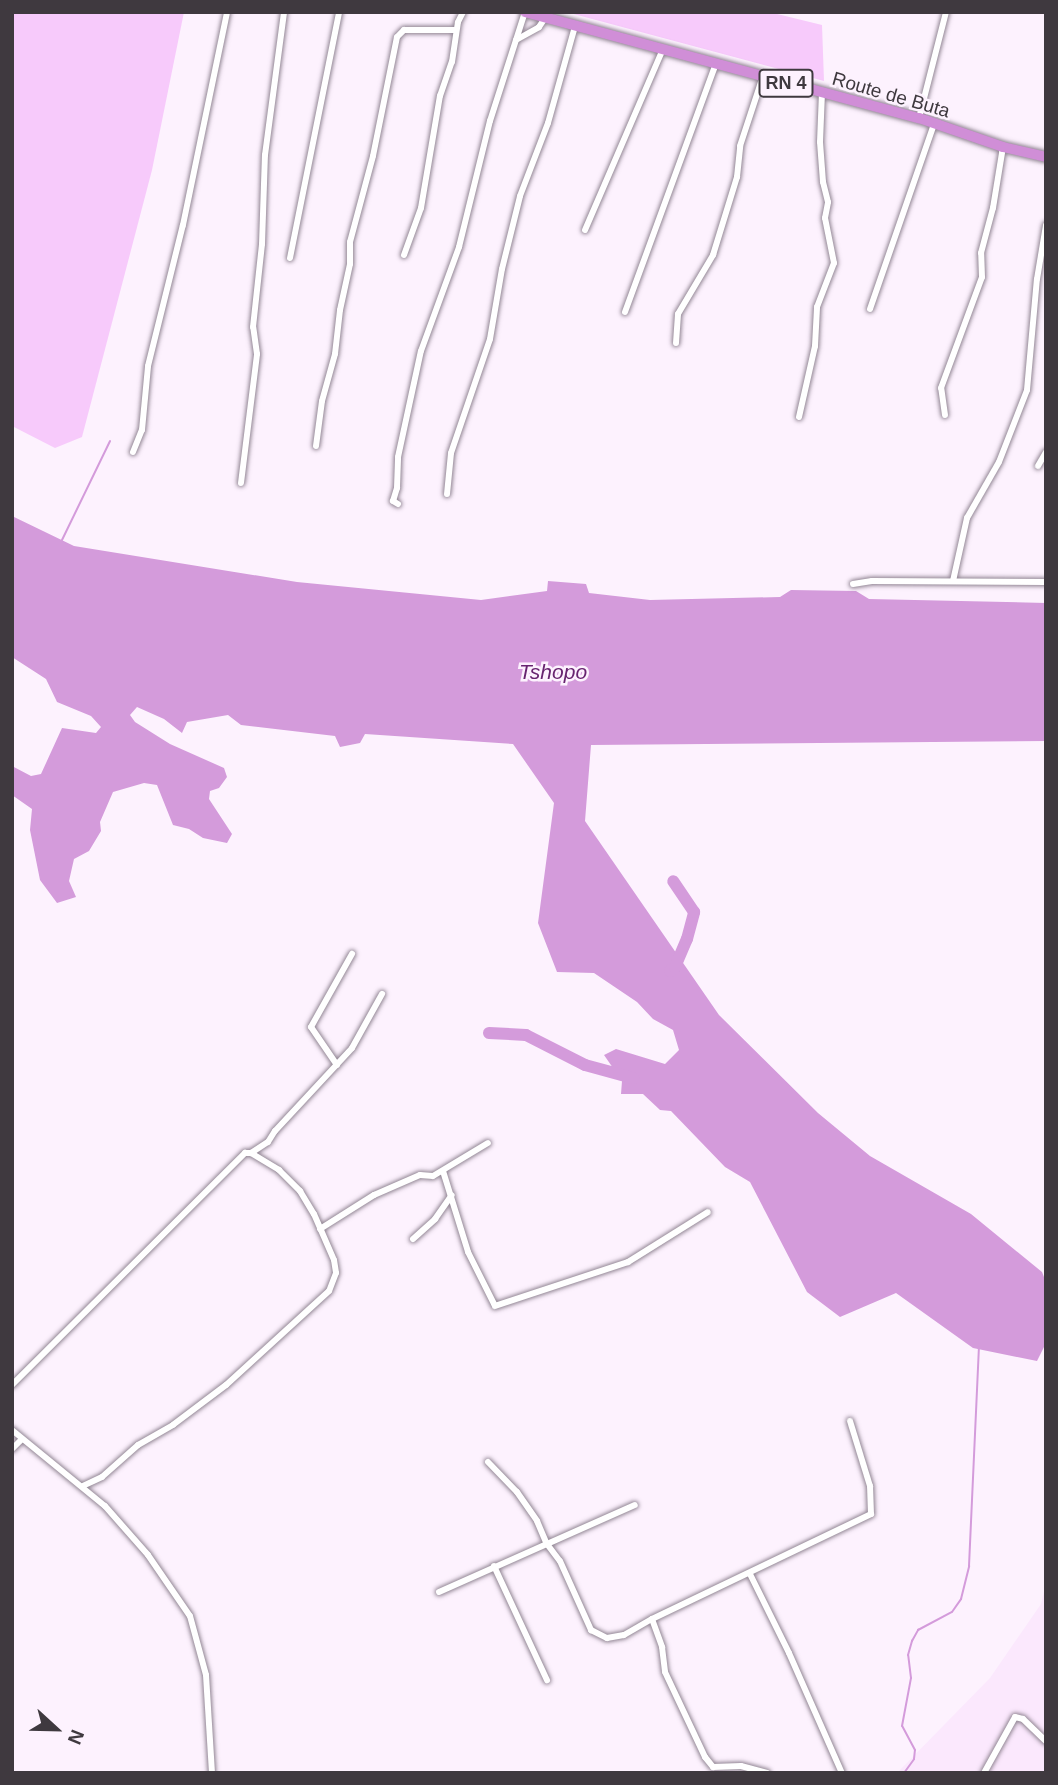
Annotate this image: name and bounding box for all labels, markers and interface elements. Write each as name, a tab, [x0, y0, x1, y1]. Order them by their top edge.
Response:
street label: Route de Buta	[829, 67, 953, 123]
road number: RN 4	[758, 68, 814, 98]
water label: Tshopo	[519, 659, 587, 685]
north arrow	[21, 1694, 91, 1764]
text: N	[64, 1727, 88, 1747]

